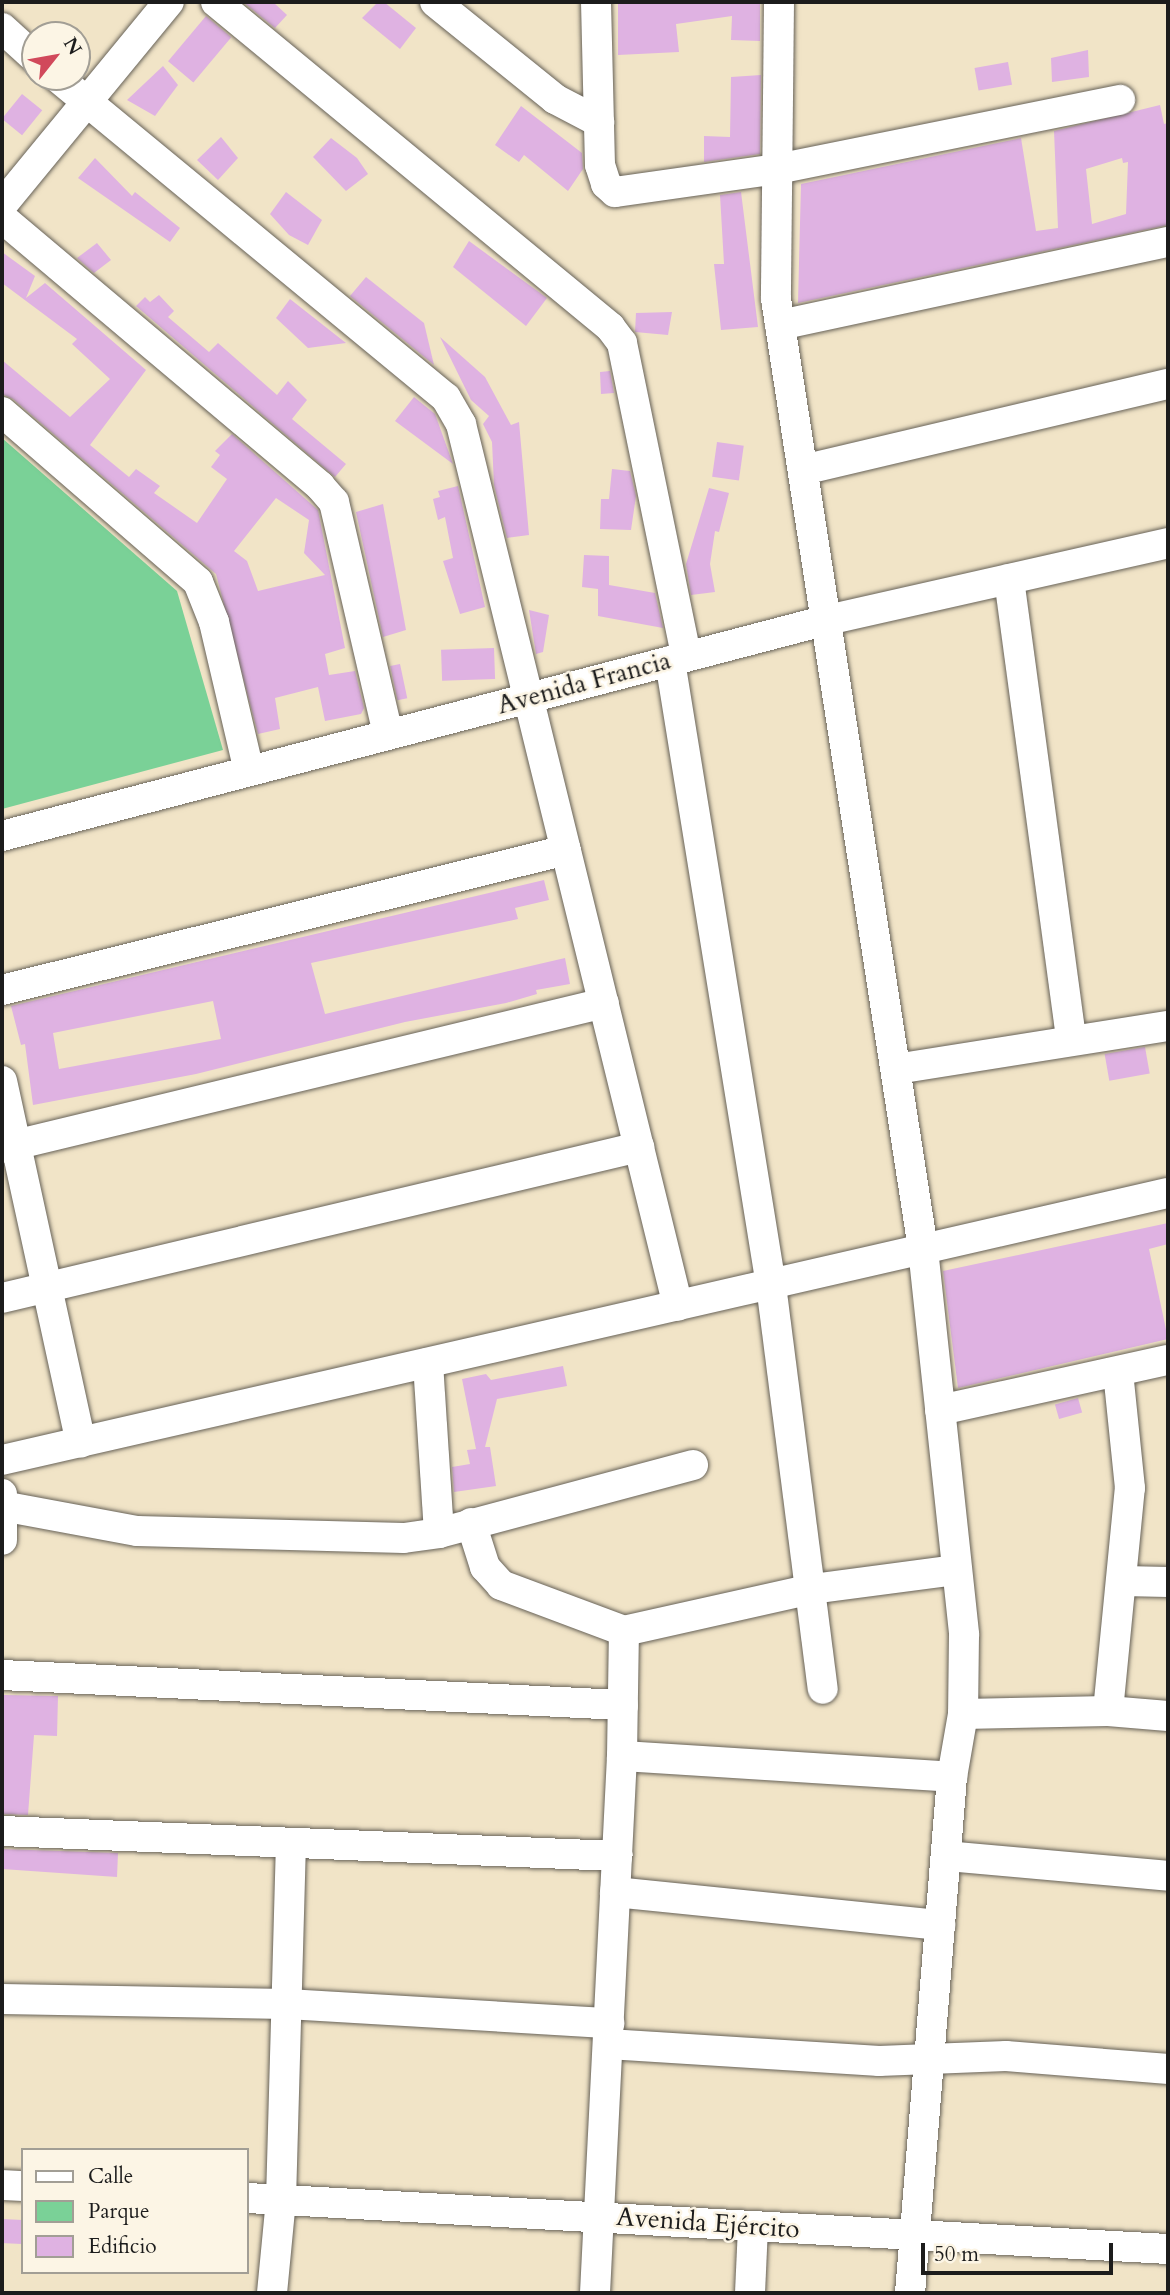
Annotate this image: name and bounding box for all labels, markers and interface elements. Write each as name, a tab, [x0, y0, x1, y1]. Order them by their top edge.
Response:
north arrow	[21, 21, 91, 91]
text: N	[57, 32, 88, 60]
street label: Avenida Francia	[494, 645, 674, 721]
legend	[21, 2148, 248, 2274]
text: Calle	[88, 2162, 133, 2191]
text: Parque	[88, 2197, 149, 2226]
street label: Avenida Ejército	[615, 2201, 801, 2245]
scale bar	[925, 2228, 1118, 2272]
text: Edificio	[88, 2232, 157, 2261]
text: 50 m	[934, 2240, 979, 2269]

